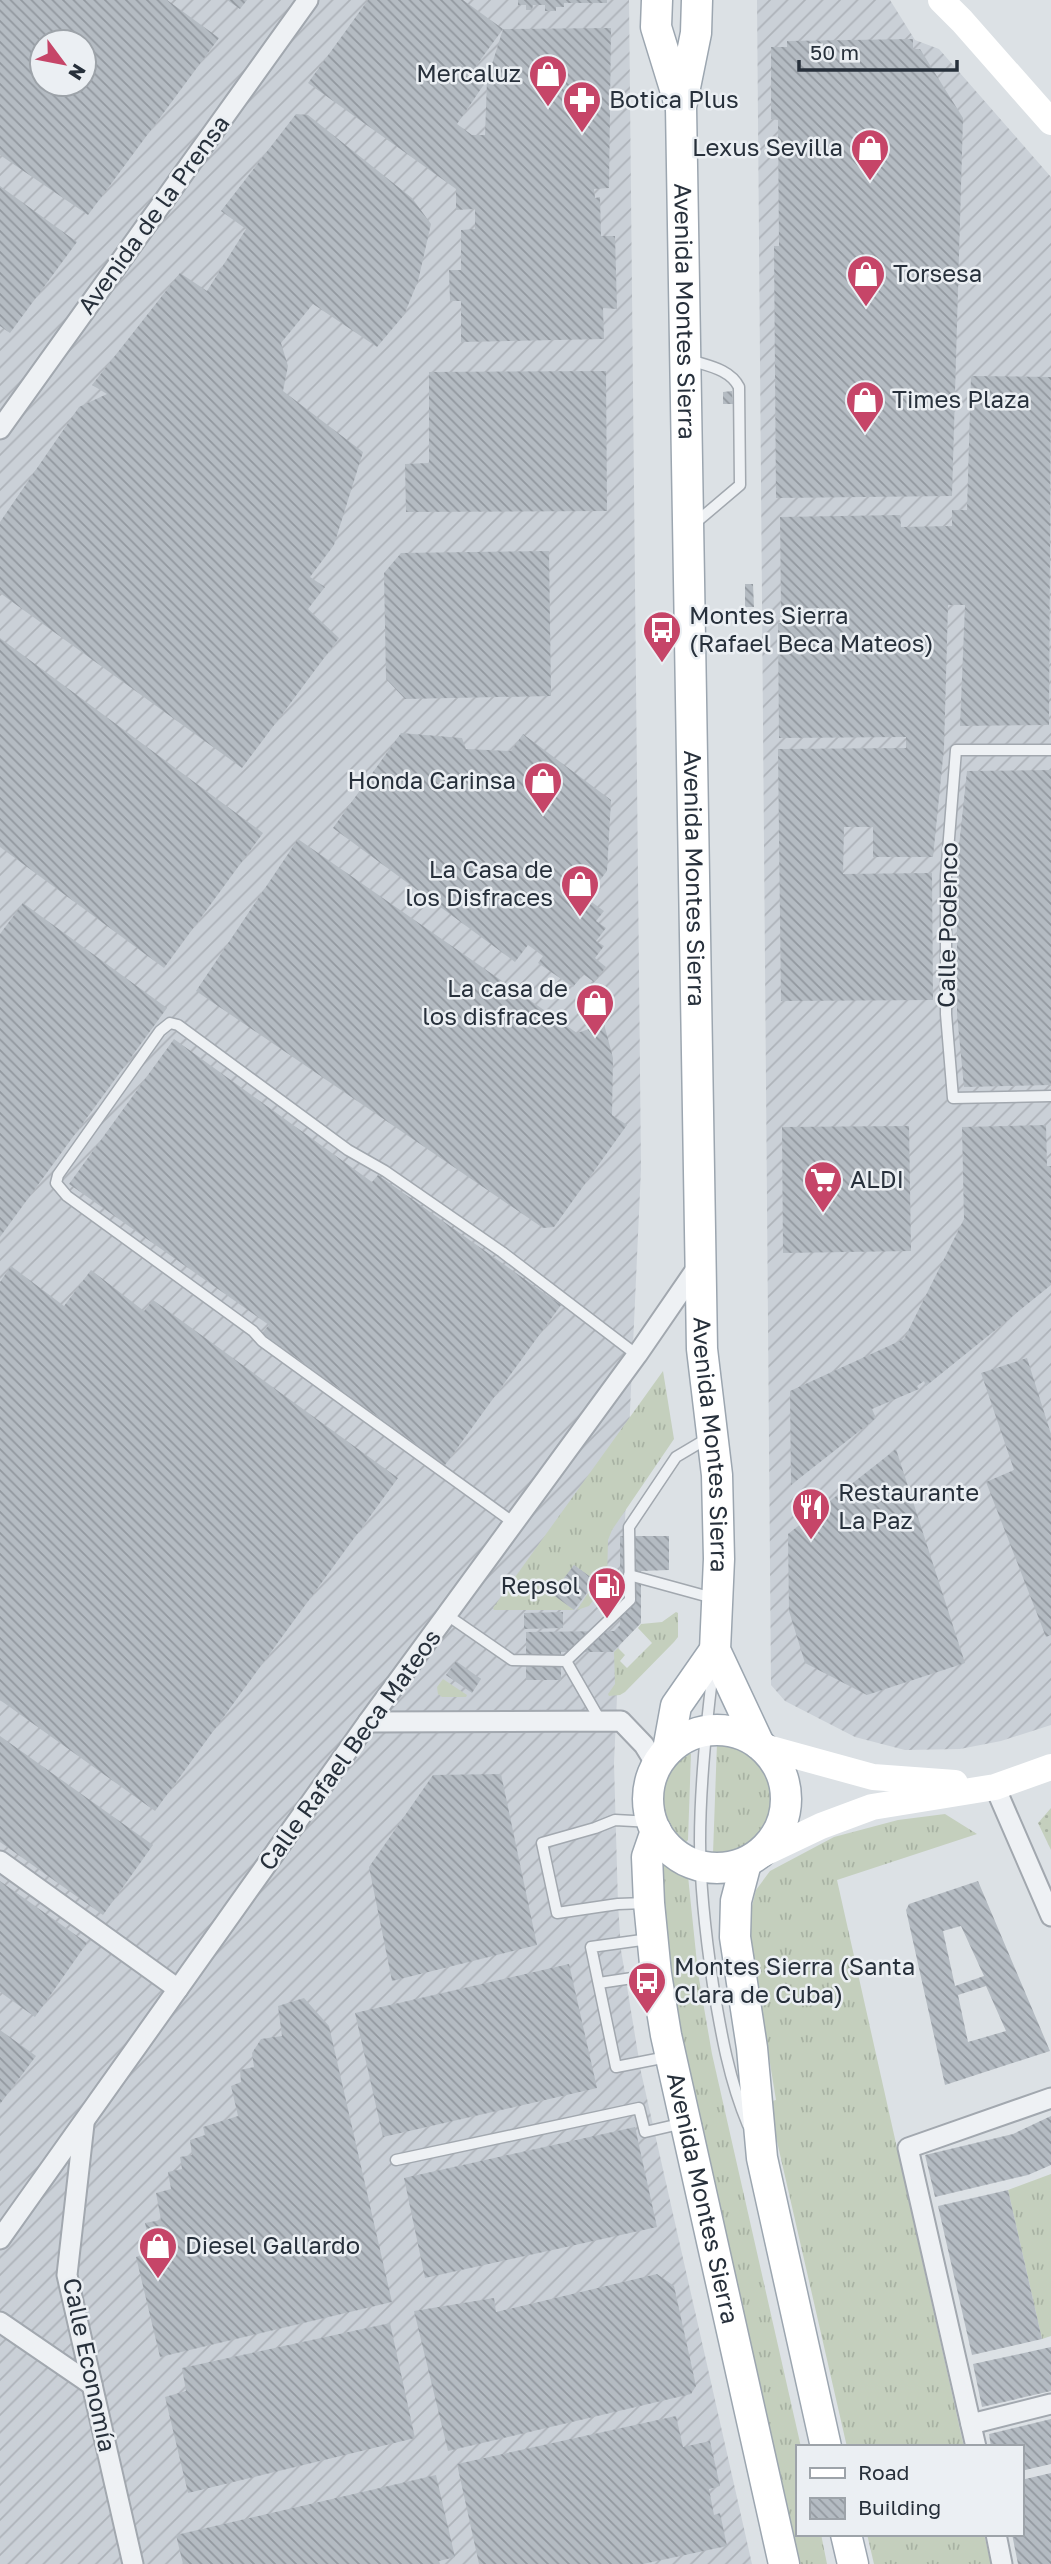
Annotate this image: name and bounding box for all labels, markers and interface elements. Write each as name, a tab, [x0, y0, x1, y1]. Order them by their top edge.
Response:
north arrow	[28, 28, 98, 98]
scale bar	[799, 28, 956, 72]
text: 50 m	[810, 39, 859, 65]
shop icon: Mercaluz	[527, 53, 569, 108]
place label: Mercaluz	[416, 58, 521, 87]
text: N	[64, 60, 91, 84]
pharmacy icon: Botica Plus	[561, 79, 603, 134]
place label: Botica Plus	[609, 84, 739, 113]
street label: Avenida de la Prensa	[71, 109, 235, 319]
shop icon: Lexus Sevilla	[849, 127, 891, 182]
place label: Lexus Sevilla	[692, 132, 843, 161]
street label: Avenida Montes Sierra	[669, 183, 703, 440]
shop icon: Torsesa	[845, 253, 887, 308]
place label: Torsesa	[893, 258, 982, 287]
shop icon: Times Plaza	[844, 379, 886, 434]
place label: Times Plaza	[892, 384, 1030, 413]
place label: Montes Sierra (Rafael Beca Mateos)	[689, 600, 934, 657]
bus stop icon: Montes Sierra (Rafael Beca Mateos)	[641, 609, 683, 664]
street label: Avenida Montes Sierra	[679, 750, 712, 1007]
shop icon: Honda Carinsa	[522, 760, 564, 815]
place label: Honda Carinsa	[348, 765, 516, 794]
street label: Calle Podenco	[931, 842, 962, 1008]
place label: La Casa de los Disfraces	[405, 854, 553, 911]
shop icon: La Casa de los Disfraces	[559, 863, 601, 918]
place label: La casa de los disfraces	[422, 973, 568, 1030]
shop icon: La casa de los disfraces	[574, 982, 616, 1037]
supermarket icon: ALDI	[802, 1159, 844, 1214]
place label: ALDI	[850, 1164, 904, 1193]
street label: Avenida Montes Sierra	[688, 1317, 735, 1573]
place label: Restaurante La Paz	[838, 1477, 979, 1534]
restaurant icon: Restaurante La Paz	[790, 1486, 832, 1541]
fuel station icon: Repsol	[586, 1565, 628, 1620]
place label: Repsol	[500, 1570, 580, 1599]
street label: Calle Rafael Beca Mateos	[251, 1623, 446, 1875]
place label: Montes Sierra (Santa Clara de Cuba)	[674, 1951, 915, 2008]
bus stop icon: Montes Sierra (Santa Clara de Cuba)	[626, 1960, 668, 2015]
street label: Avenida Montes Sierra	[662, 2070, 746, 2326]
shop icon: Diesel Gallardo	[137, 2225, 179, 2280]
place label: Diesel Gallardo	[185, 2230, 360, 2259]
street label: Calle Economía	[58, 2275, 123, 2454]
legend	[796, 2445, 1023, 2536]
text: Road	[858, 2459, 909, 2485]
text: Building	[858, 2494, 941, 2520]

